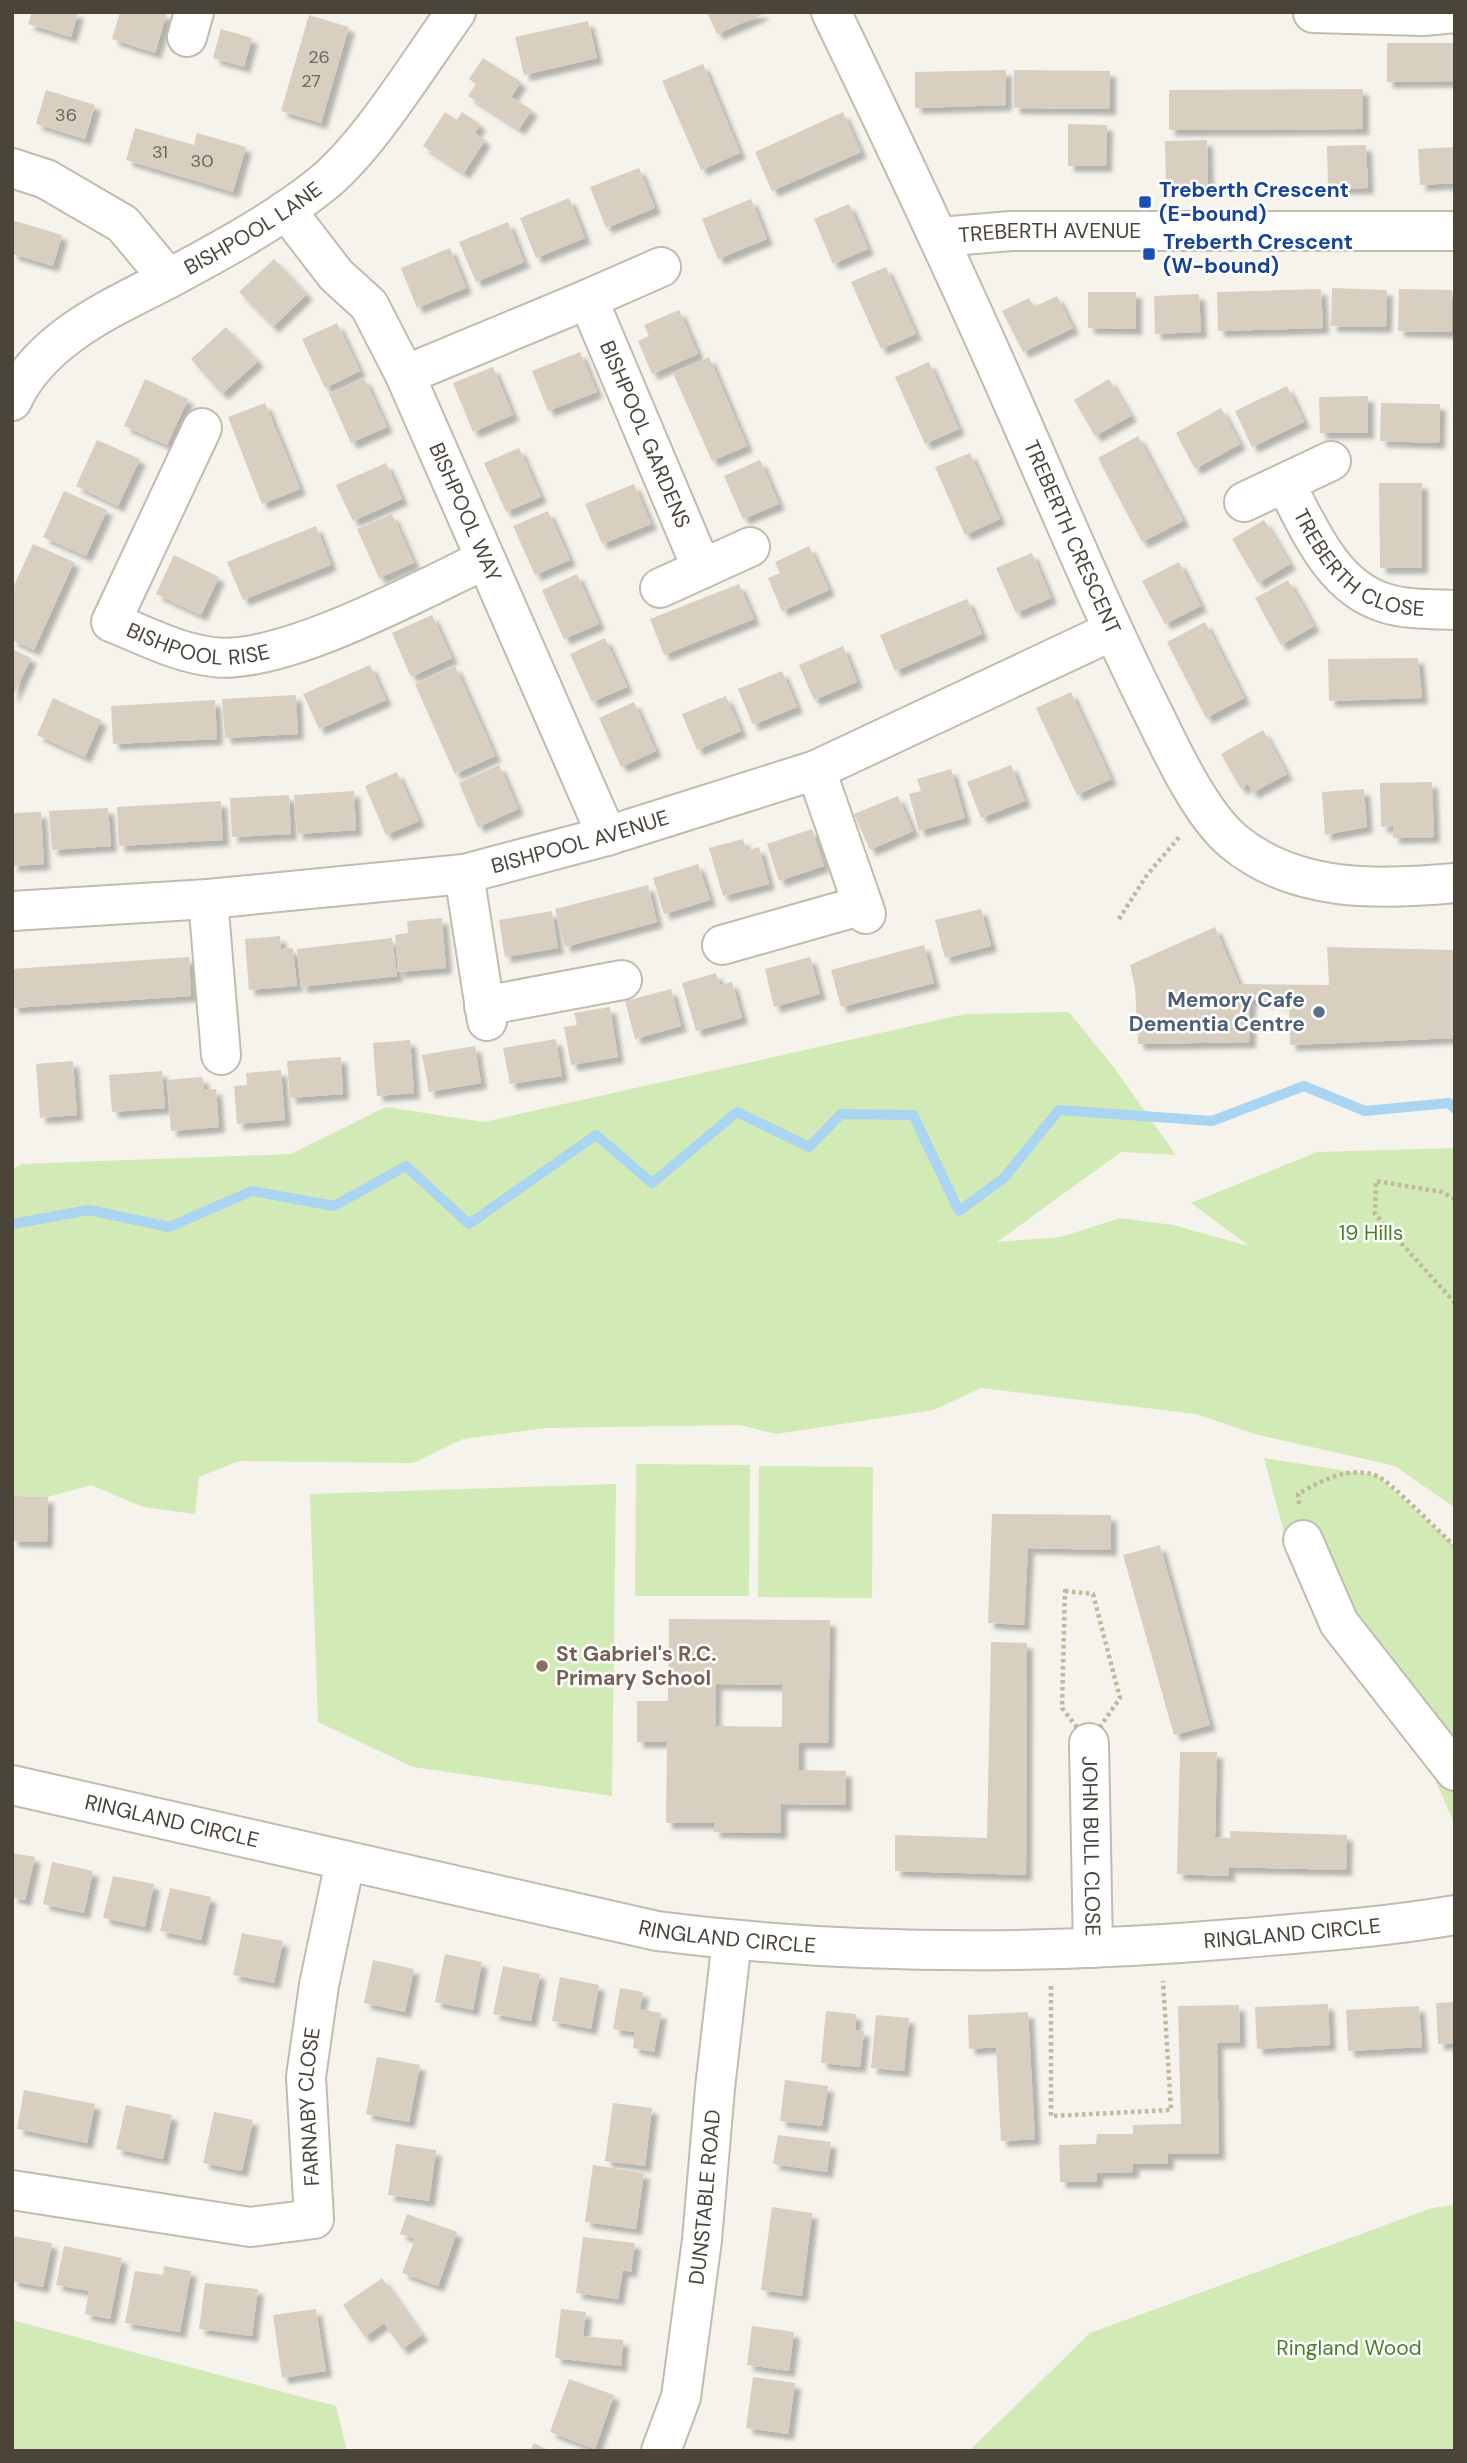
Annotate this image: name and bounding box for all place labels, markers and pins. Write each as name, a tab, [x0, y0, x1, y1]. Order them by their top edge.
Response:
place label: Treberth Crescent (E-bound)	[1159, 176, 1349, 228]
marker: Treberth Crescent (E-bound)	[1137, 194, 1153, 210]
place label: Treberth Crescent (W-bound)	[1163, 228, 1353, 280]
marker: Treberth Crescent (W-bound)	[1141, 246, 1157, 262]
place label: Memory Cafe Dementia Centre	[1129, 986, 1305, 1038]
marker: Memory Cafe Dementia Centre	[1311, 1004, 1327, 1020]
place label: St Gabriel's R.C. Primary School	[556, 1640, 717, 1692]
marker: St Gabriel's R.C. Primary School	[534, 1658, 550, 1674]

